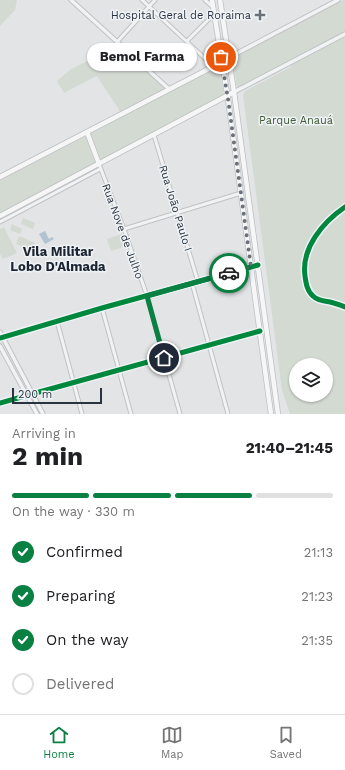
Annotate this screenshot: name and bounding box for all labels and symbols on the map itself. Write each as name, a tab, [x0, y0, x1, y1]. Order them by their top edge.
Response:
place label: Hospital Geral de Roraima	[111, 9, 251, 22]
marker: Hospital Geral de Roraima	[254, 9, 266, 21]
pin	[204, 40, 238, 74]
callout: Bemol Farma	[87, 43, 197, 71]
park label: Parque Anauá	[259, 114, 333, 127]
street label: Rua João Paulo I	[156, 163, 195, 253]
street label: Rua Nove de Julho	[99, 182, 146, 281]
district label: Vila Militar Lobo D'Almada	[10, 244, 106, 274]
courier	[209, 253, 249, 293]
pin	[147, 341, 181, 375]
scale bar	[12, 386, 102, 405]

